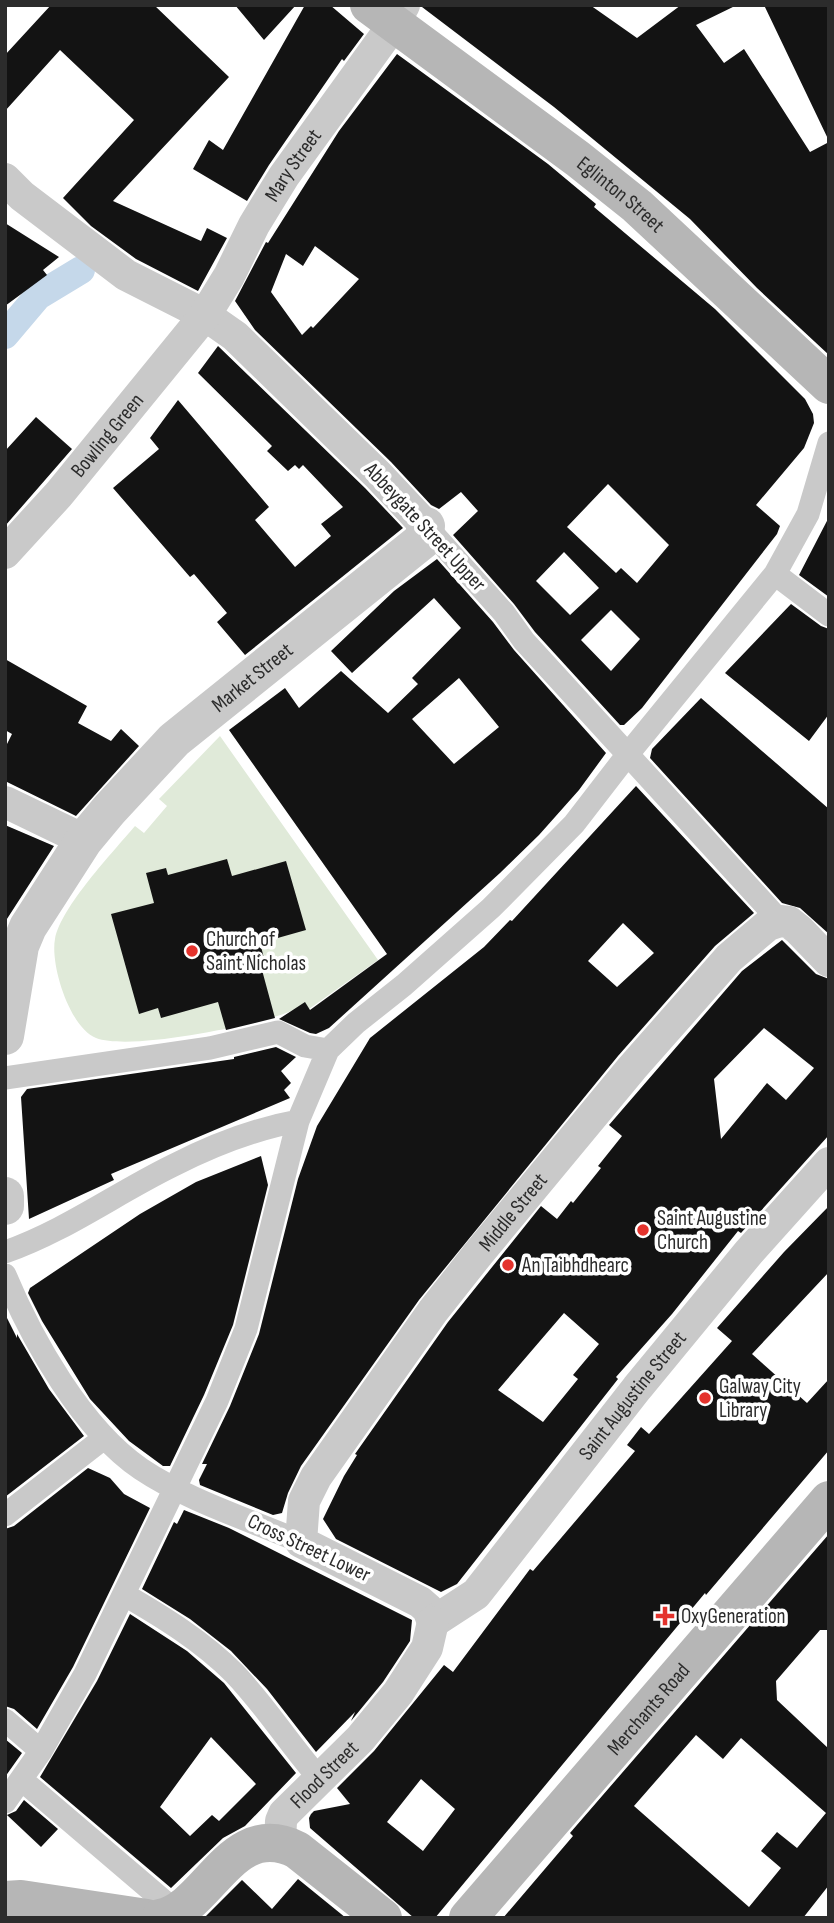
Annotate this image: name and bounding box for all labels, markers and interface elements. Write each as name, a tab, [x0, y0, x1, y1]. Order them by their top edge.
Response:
street label: Mary Street	[259, 124, 326, 206]
street label: Eglinton Street	[572, 151, 670, 238]
street label: Bowling Green	[65, 388, 149, 482]
street label: Abbeygate Street Upper	[358, 457, 491, 596]
street label: Market Street	[206, 637, 298, 717]
place label: Church of Saint Nicholas	[206, 927, 306, 976]
marker: Church of Saint Nicholas	[184, 943, 200, 959]
street label: Middle Street	[473, 1168, 552, 1256]
place label: Saint Augustine Church	[657, 1206, 767, 1255]
marker: Saint Augustine Church	[635, 1222, 651, 1238]
place label: An Taibhdhearc	[521, 1253, 629, 1278]
marker: An Taibhdhearc	[500, 1257, 516, 1273]
street label: Saint Augustine Street	[573, 1326, 691, 1465]
place label: Galway City Library	[719, 1374, 801, 1423]
marker: Galway City Library	[697, 1390, 713, 1406]
street label: Cross Street Lower	[244, 1509, 374, 1587]
place label: OxyGeneration	[681, 1604, 786, 1629]
marker: OxyGeneration	[655, 1606, 675, 1626]
street label: Merchants Road	[602, 1658, 695, 1760]
street label: Flood Street	[285, 1735, 363, 1813]

